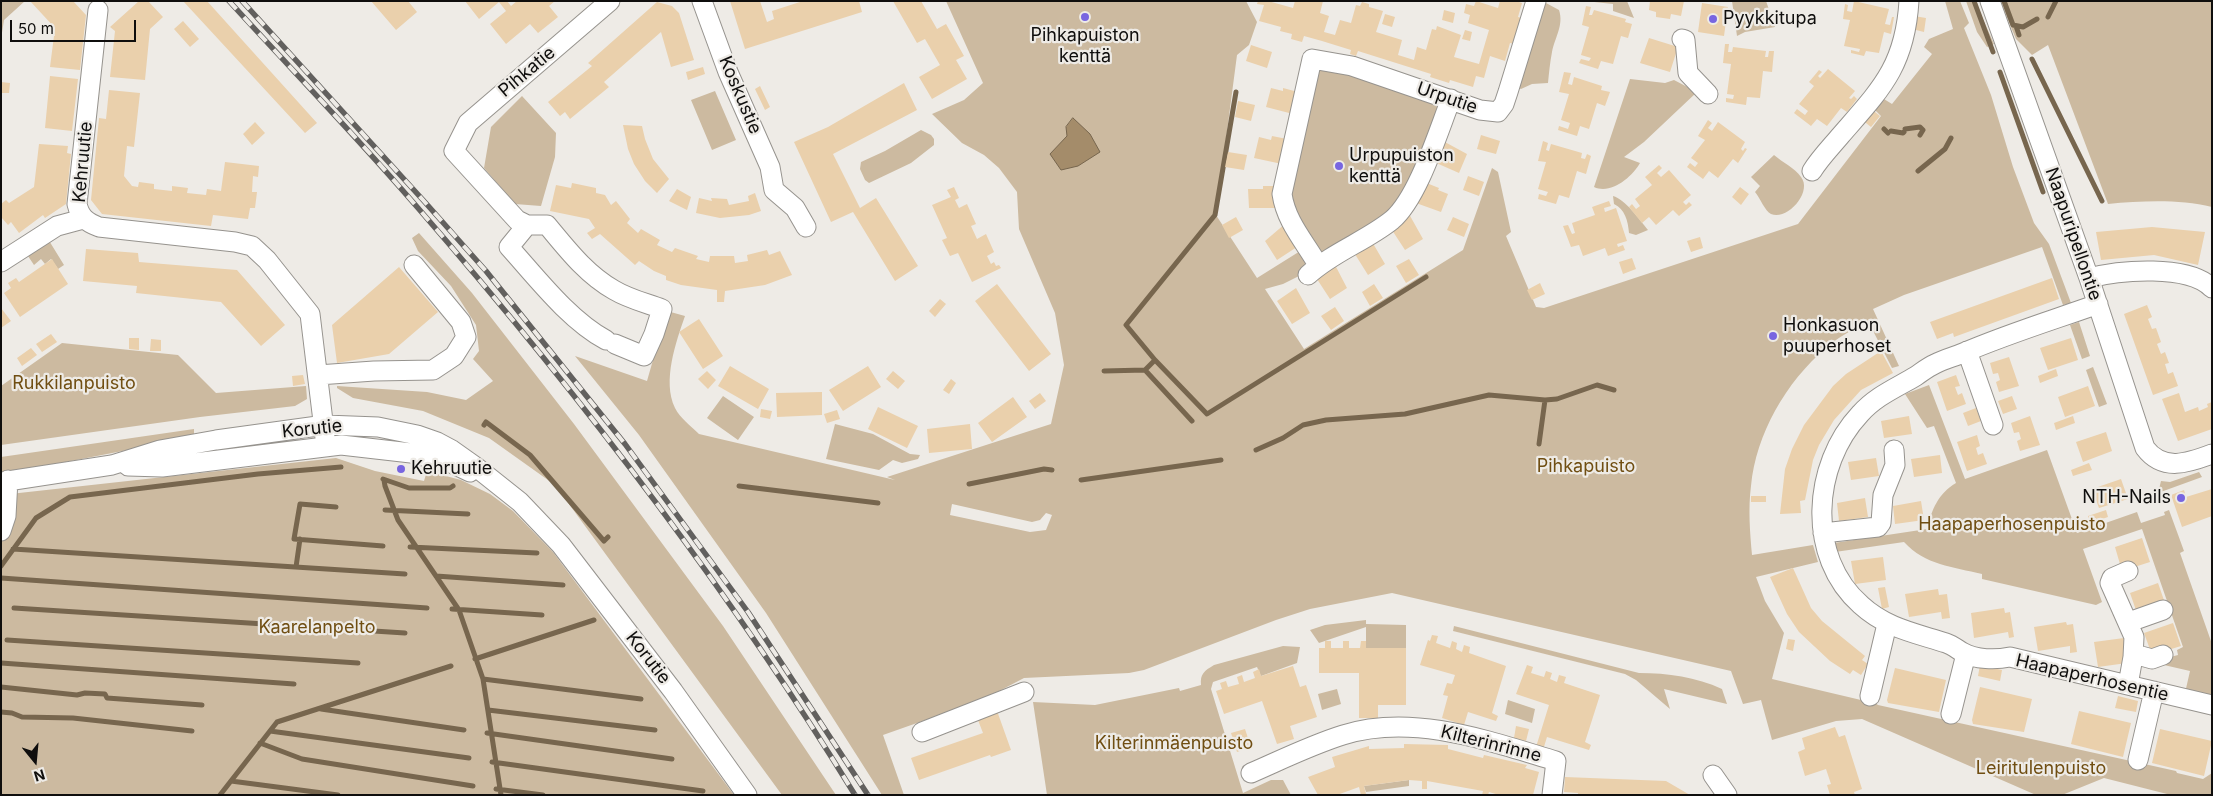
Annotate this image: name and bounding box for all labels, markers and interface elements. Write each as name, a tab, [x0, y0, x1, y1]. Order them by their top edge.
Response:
place label: Pyykkitupa	[1723, 8, 1817, 30]
scale bar	[12, 10, 139, 42]
marker: Pihkapuiston kenttä	[1079, 11, 1091, 23]
marker: Pyykkitupa	[1707, 13, 1719, 25]
text: 50 m	[18, 19, 54, 38]
place label: Pihkapuiston kenttä	[1030, 25, 1140, 68]
street label: Pihkatie	[494, 42, 560, 102]
street label: Koskustie	[714, 53, 766, 137]
street label: Urputie	[1414, 78, 1480, 118]
street label: Kehruutie	[69, 121, 97, 203]
place label: Urpupuiston kenttä	[1349, 145, 1454, 188]
marker: Urpupuiston kenttä	[1333, 160, 1345, 172]
street label: Naapuripellontie	[2040, 165, 2106, 303]
place label: Honkasuon puuperhoset	[1783, 315, 1891, 358]
marker: Honkasuon puuperhoset	[1767, 330, 1779, 342]
park label: Rukkilanpuisto	[12, 373, 136, 395]
street label: Korutie	[281, 415, 343, 443]
park label: Pihkapuisto	[1537, 456, 1635, 478]
place label: Kehruutie	[411, 458, 492, 480]
marker: Kehruutie	[395, 463, 407, 475]
place label: NTH-Nails	[2082, 487, 2171, 509]
marker: NTH-Nails	[2175, 492, 2187, 504]
park label: Haapaperhosenpuisto	[1918, 514, 2106, 536]
park label: Kaarelanpelto	[258, 617, 376, 639]
street label: Korutie	[621, 628, 675, 688]
street label: Haapaperhosentie	[2013, 650, 2171, 706]
street label: Kilterinrinne	[1439, 721, 1543, 767]
park label: Kilterinmäenpuisto	[1095, 733, 1253, 755]
north arrow	[10, 736, 60, 786]
park label: Leiritulenpuisto	[1976, 758, 2106, 780]
text: N	[32, 766, 47, 786]

